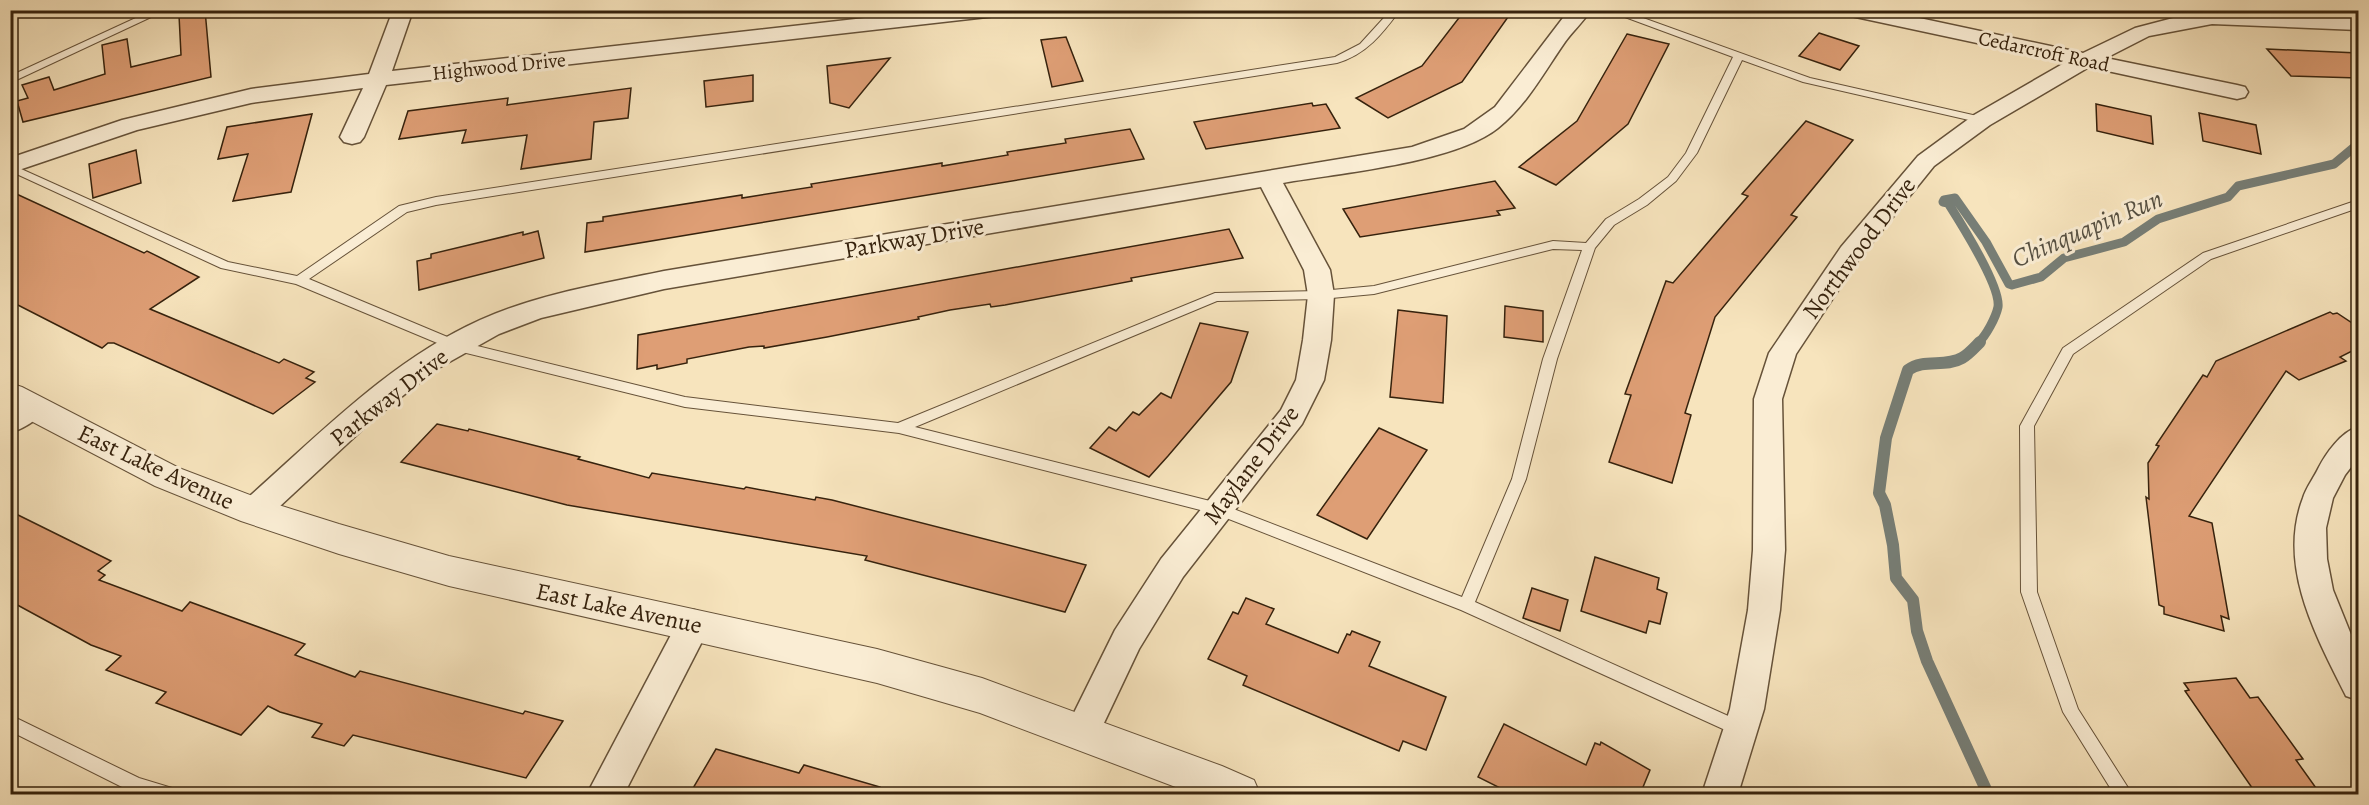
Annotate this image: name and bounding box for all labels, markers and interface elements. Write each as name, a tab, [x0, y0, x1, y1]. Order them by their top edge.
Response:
street label: Cedarcroft Road	[1976, 24, 2112, 79]
street label: Highwood Drive	[431, 46, 567, 87]
street label: Northwood Drive	[1795, 170, 1923, 326]
water label: Chinquapin Run	[2006, 181, 2168, 276]
street label: Parkway Drive	[841, 210, 987, 266]
street label: Parkway Drive	[323, 341, 455, 453]
street label: Maylane Drive	[1196, 399, 1306, 531]
street label: East Lake Avenue	[73, 417, 239, 517]
street label: East Lake Avenue	[533, 575, 705, 641]

